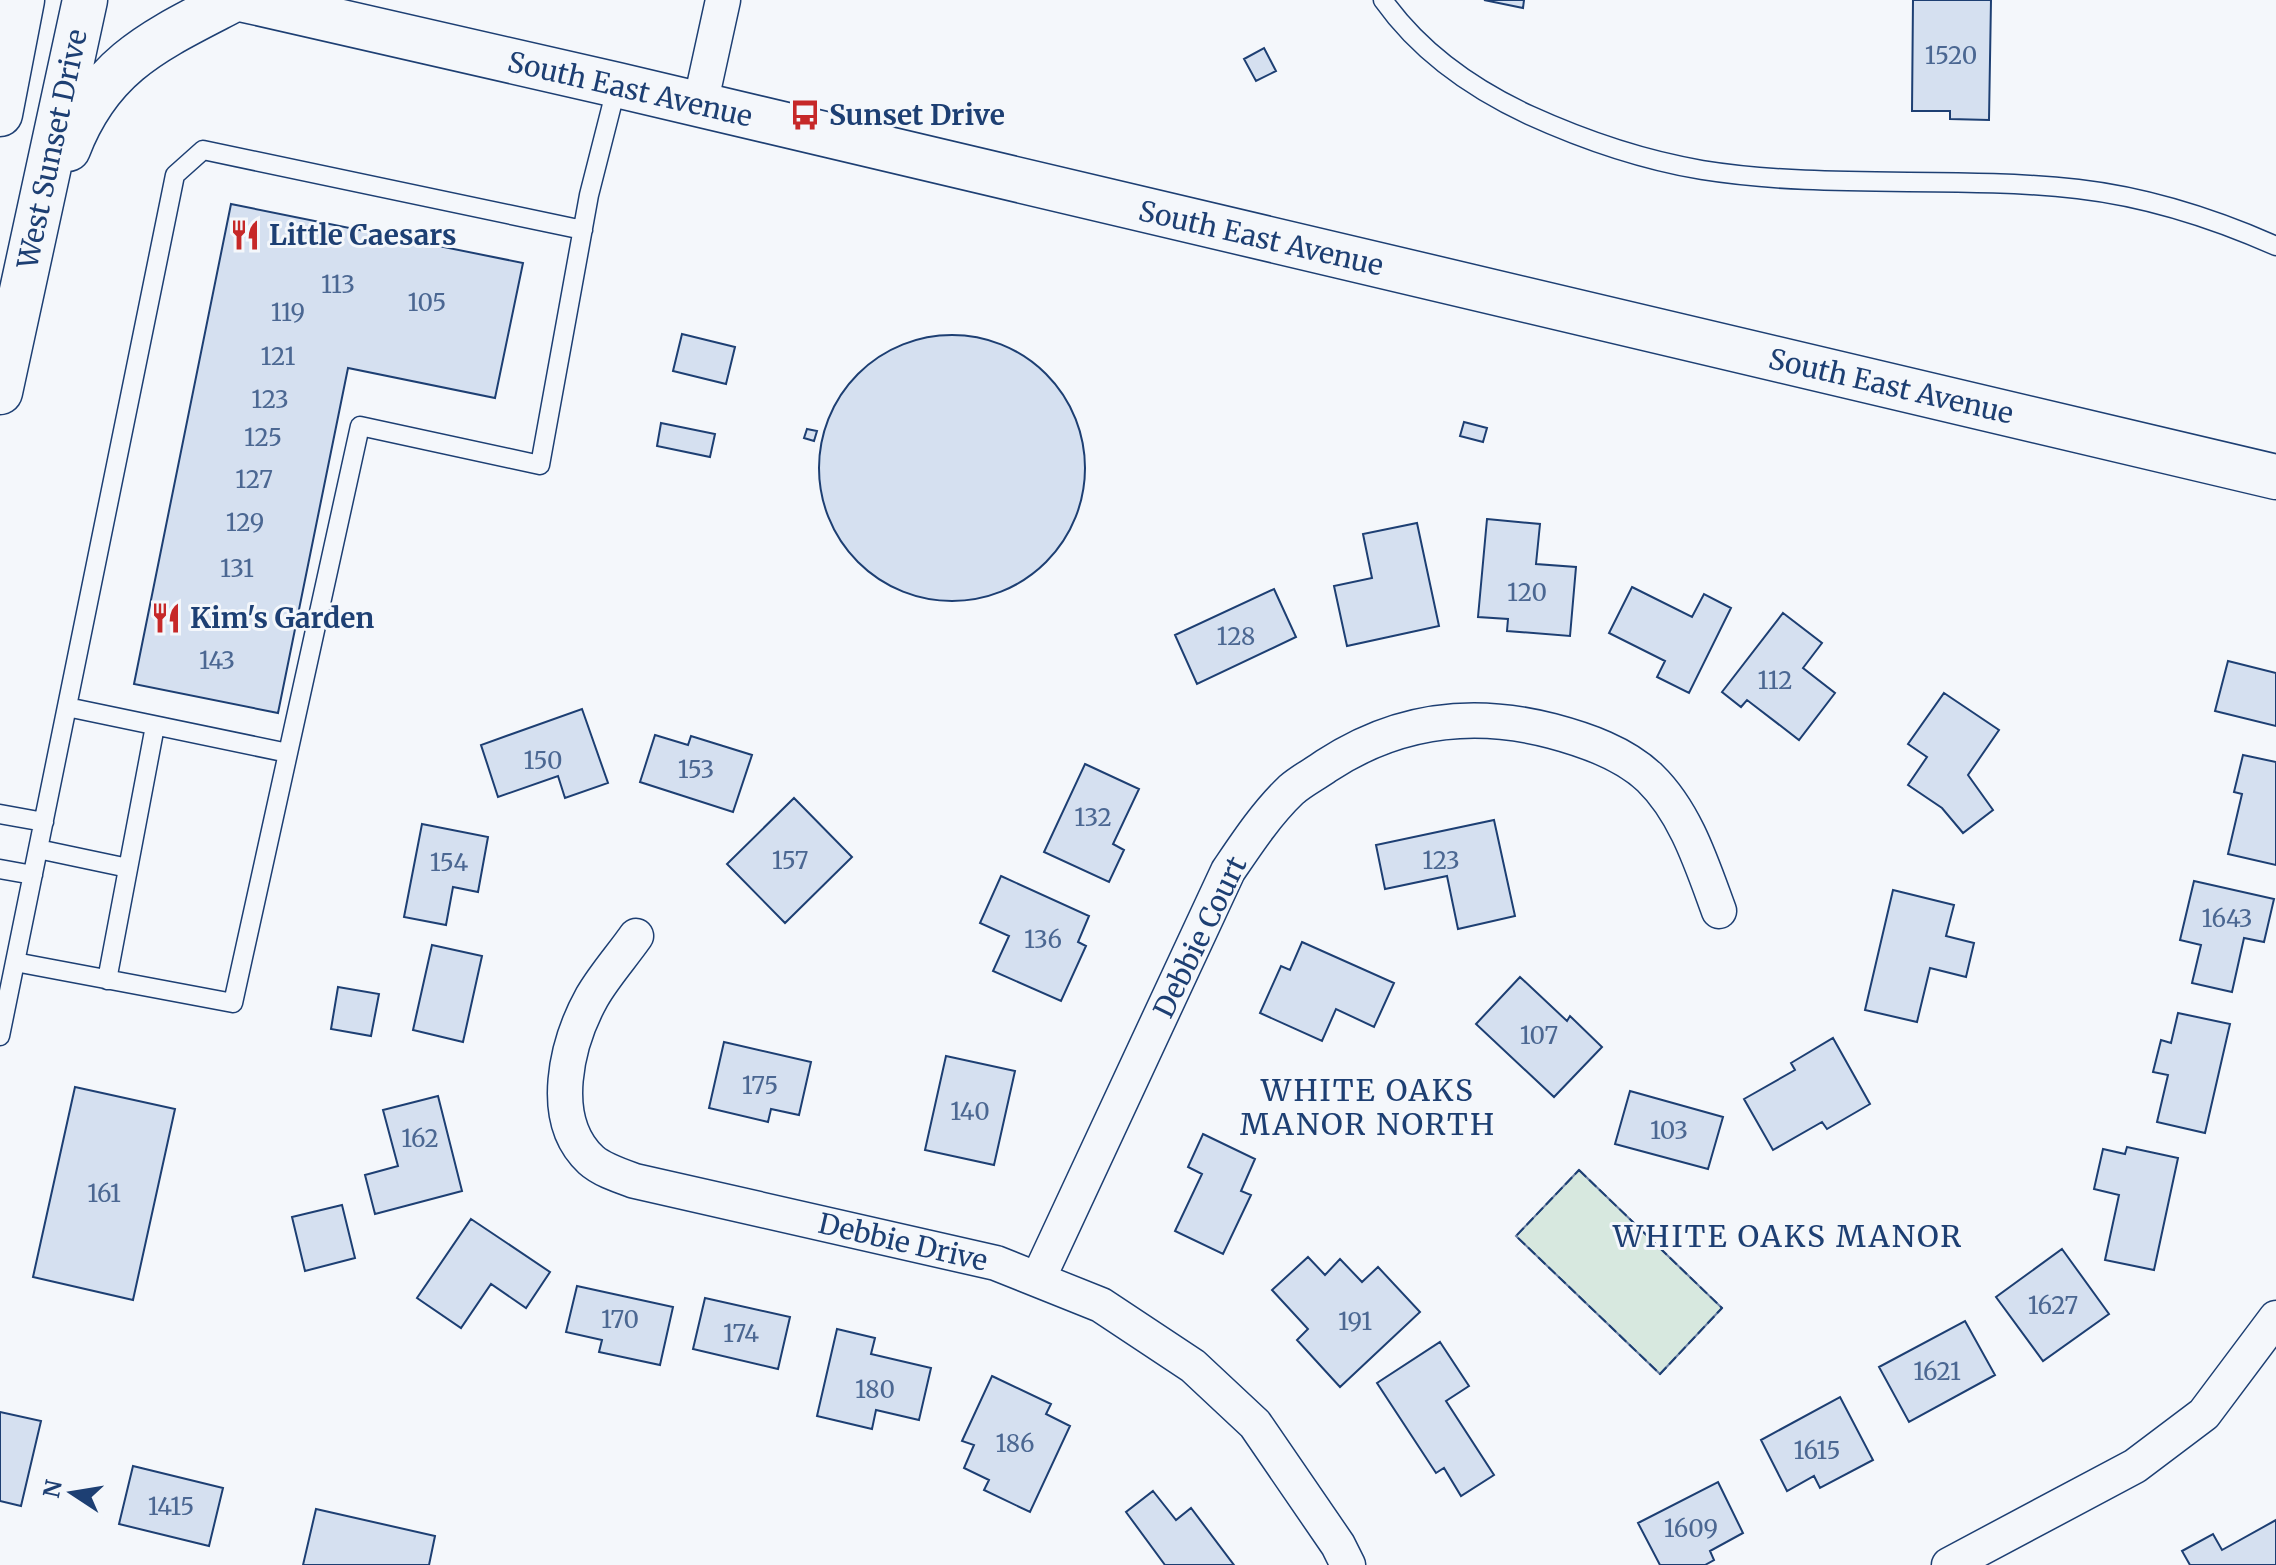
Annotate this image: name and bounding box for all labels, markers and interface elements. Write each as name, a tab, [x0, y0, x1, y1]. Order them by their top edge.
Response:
street label: West Sunset Drive	[9, 26, 95, 273]
house number: 1520	[1925, 40, 1977, 71]
street label: South East Avenue	[504, 43, 756, 135]
place label: Sunset Drive	[829, 97, 1005, 133]
bus stop icon: Sunset Drive	[788, 98, 822, 132]
street label: South East Avenue	[1135, 192, 1387, 284]
place label: Little Caesars	[269, 217, 457, 253]
restaurant icon: Little Caesars	[228, 218, 262, 252]
house number: 113	[321, 269, 355, 300]
house number: 105	[408, 287, 446, 318]
house number: 119	[271, 297, 305, 328]
street label: South East Avenue	[1765, 340, 2017, 432]
house number: 121	[261, 341, 296, 372]
house number: 123	[251, 384, 289, 415]
house number: 125	[244, 422, 282, 453]
house number: 127	[235, 464, 273, 495]
house number: 129	[226, 507, 264, 538]
house number: 131	[220, 553, 254, 584]
house number: 120	[1507, 577, 1547, 608]
place label: Kim's Garden	[190, 600, 374, 636]
restaurant icon: Kim's Garden	[149, 601, 183, 635]
house number: 128	[1217, 621, 1255, 652]
house number: 143	[199, 645, 235, 676]
house number: 112	[1758, 665, 1792, 696]
house number: 150	[523, 745, 563, 776]
house number: 153	[678, 754, 714, 785]
house number: 132	[1074, 802, 1112, 833]
house number: 157	[772, 845, 808, 876]
house number: 123	[1422, 845, 1460, 876]
house number: 154	[430, 847, 468, 878]
street label: Debbie Court	[1145, 850, 1255, 1024]
house number: 1643	[2202, 903, 2252, 934]
house number: 136	[1024, 924, 1062, 955]
house number: 107	[1520, 1020, 1558, 1051]
house number: 175	[742, 1070, 778, 1101]
district label: WHITE OAKS MANOR NORTH	[1240, 1071, 1496, 1143]
house number: 140	[950, 1096, 990, 1127]
house number: 103	[1650, 1115, 1688, 1146]
house number: 162	[401, 1123, 439, 1154]
house number: 161	[87, 1178, 121, 1209]
street label: Debbie Drive	[815, 1205, 991, 1279]
district label: WHITE OAKS MANOR	[1612, 1217, 1963, 1255]
house number: 1627	[2028, 1290, 2078, 1321]
house number: 170	[601, 1304, 639, 1335]
house number: 191	[1338, 1306, 1372, 1337]
house number: 174	[723, 1318, 759, 1349]
house number: 1621	[1913, 1356, 1961, 1387]
house number: 180	[855, 1374, 895, 1405]
house number: 186	[996, 1428, 1034, 1459]
house number: 1615	[1794, 1435, 1840, 1466]
north arrow	[32, 1453, 112, 1533]
text: N	[37, 1477, 68, 1500]
house number: 1415	[148, 1491, 194, 1522]
house number: 1609	[1664, 1513, 1718, 1544]

